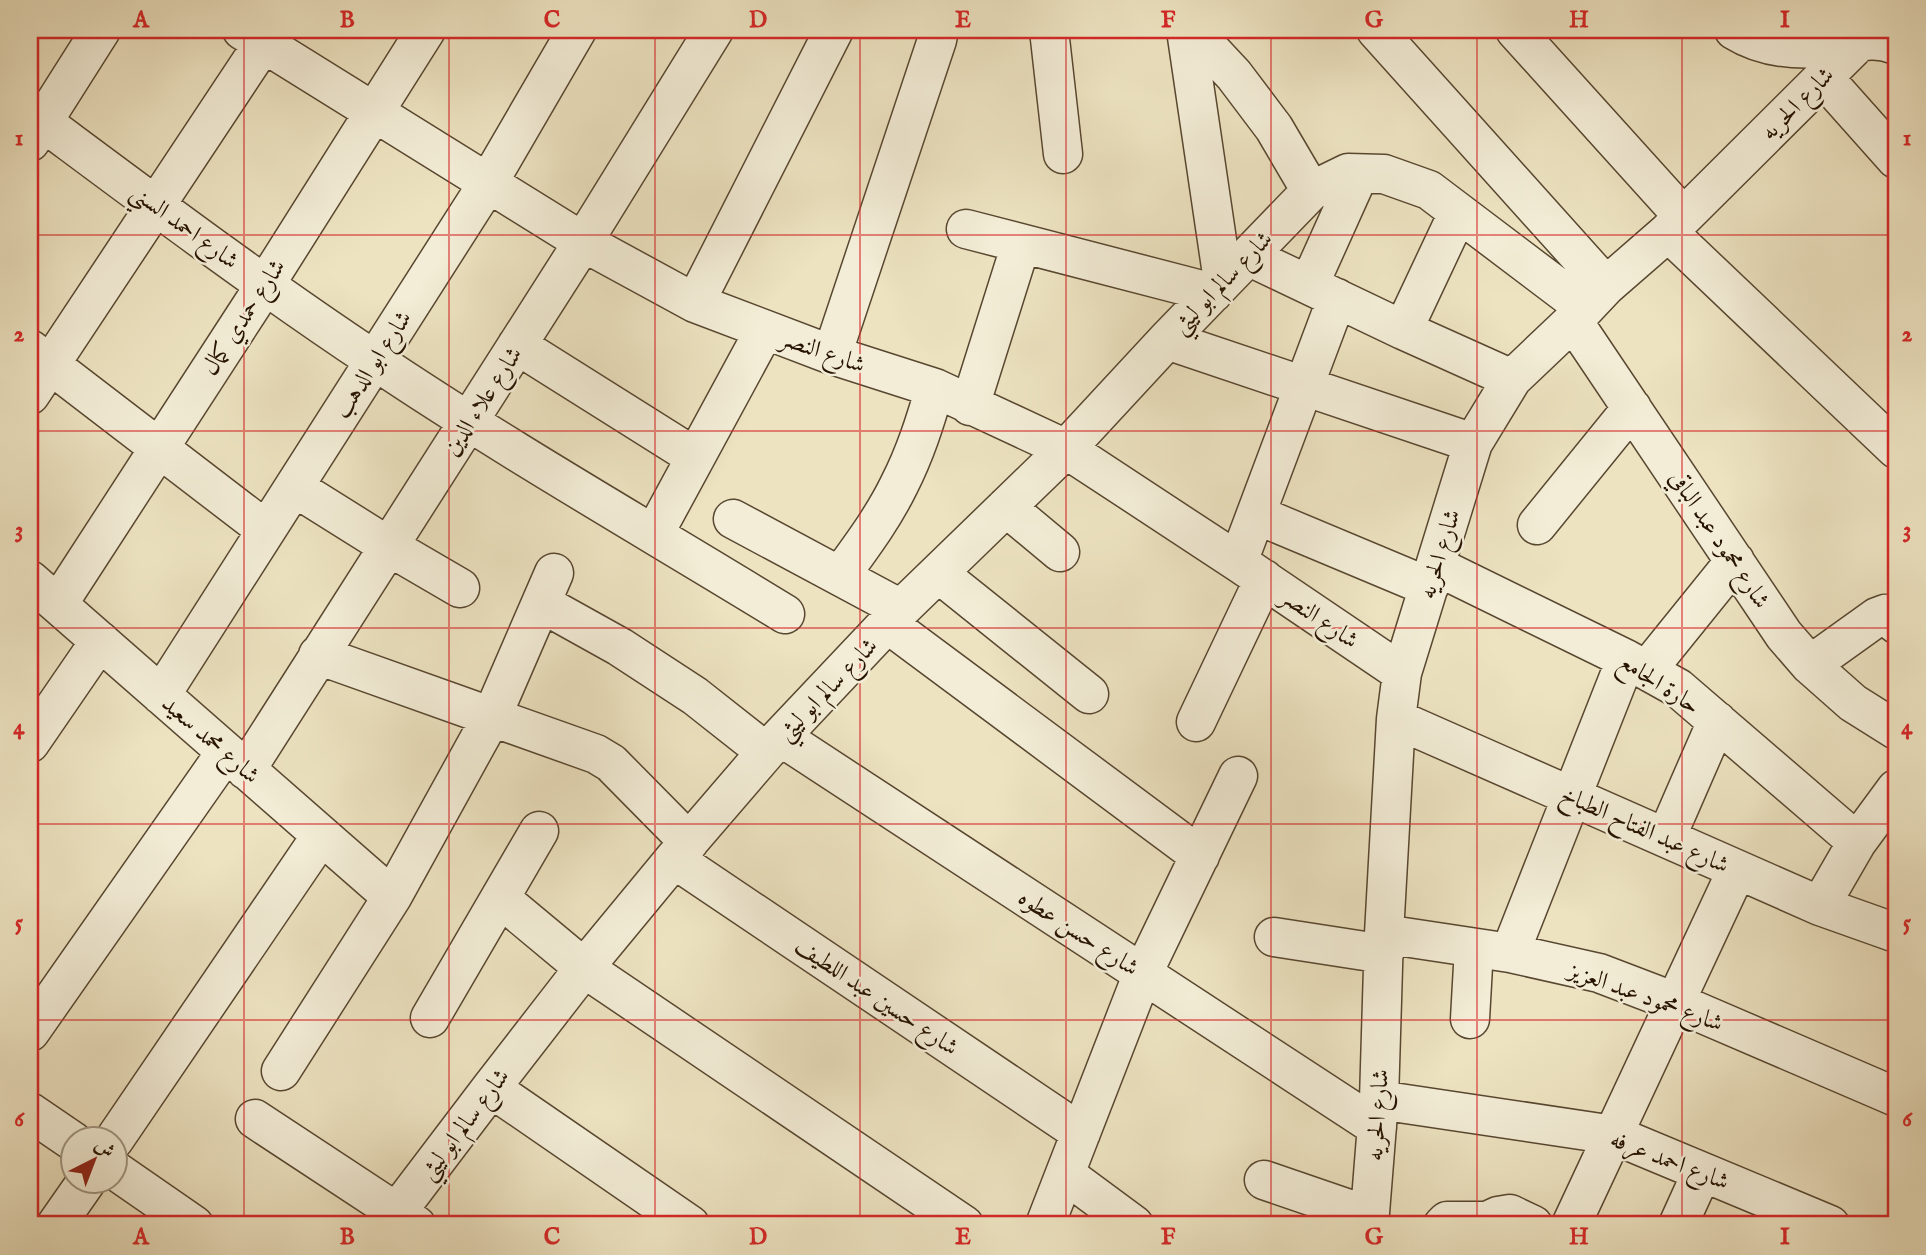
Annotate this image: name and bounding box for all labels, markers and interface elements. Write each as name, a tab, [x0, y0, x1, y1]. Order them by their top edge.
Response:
text: A	[132, 6, 150, 35]
text: B	[339, 6, 355, 35]
text: C	[544, 6, 561, 35]
text: D	[749, 6, 767, 35]
text: E	[955, 6, 971, 35]
text: F	[1161, 6, 1176, 35]
text: G	[1365, 6, 1384, 35]
text: H	[1569, 6, 1589, 35]
text: I	[1780, 6, 1790, 35]
street label: شارع الحريه	[1755, 61, 1844, 150]
text: 1	[15, 124, 23, 153]
text: 1	[1903, 124, 1911, 153]
street label: شارع احمد السني	[121, 177, 244, 281]
street label: شارع سالم ابو ليثي	[1166, 225, 1284, 345]
street label: شارع حمدي كمال	[195, 254, 296, 384]
street label: شارع ابو الدهب	[327, 305, 422, 426]
text: 2	[14, 320, 25, 349]
text: 2	[1902, 320, 1913, 349]
street label: شارع النصر	[772, 323, 869, 384]
street label: شارع علاء الدين	[436, 341, 533, 464]
street label: شارع محمود عبد الباقي	[1659, 465, 1776, 617]
street label: شارع الحريه	[1412, 506, 1472, 604]
text: 3	[15, 516, 23, 545]
text: 3	[1903, 516, 1911, 545]
street label: شارع النصر	[1270, 580, 1364, 659]
street label: شارع سالم ابو ليثي	[771, 632, 889, 752]
street label: حارة الجامع	[1610, 647, 1706, 726]
street label: شارع محمد سعيد	[152, 689, 266, 794]
text: 4	[13, 713, 25, 742]
text: 4	[1901, 713, 1913, 742]
street label: شارع عبد الفتاح الطباخ	[1554, 779, 1734, 885]
street label: شارع حسن عطوه	[1010, 883, 1145, 986]
text: 5	[15, 909, 24, 938]
text: 5	[1903, 909, 1912, 938]
street label: شارع حسين عبد اللطيف	[787, 931, 964, 1066]
street label: شارع محمود عبد العزيز	[1560, 954, 1727, 1043]
street label: شارع سالم ابو ليثي	[413, 1063, 521, 1190]
street label: شارع الحريه	[1360, 1068, 1400, 1162]
text: 6	[14, 1105, 25, 1134]
text: 6	[1902, 1105, 1913, 1134]
street label: شارع احمد عرفه	[1604, 1125, 1733, 1201]
north arrow	[60, 1126, 130, 1196]
text: ش	[89, 1134, 119, 1164]
text: A	[132, 1223, 150, 1252]
text: B	[339, 1223, 355, 1252]
text: C	[544, 1223, 561, 1252]
text: D	[749, 1223, 767, 1252]
text: E	[955, 1223, 971, 1252]
text: F	[1161, 1223, 1176, 1252]
text: G	[1365, 1223, 1384, 1252]
text: H	[1569, 1223, 1589, 1252]
text: I	[1780, 1223, 1790, 1252]

